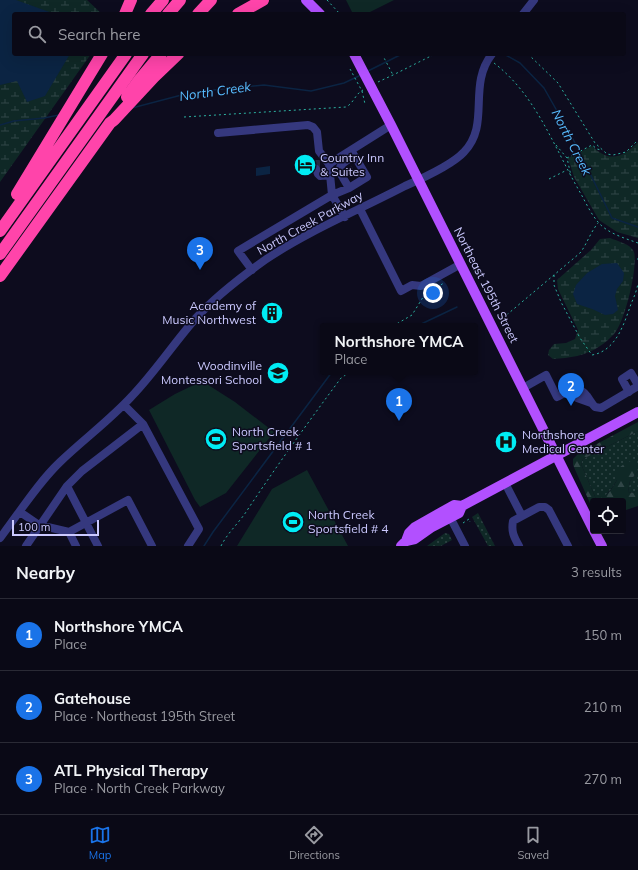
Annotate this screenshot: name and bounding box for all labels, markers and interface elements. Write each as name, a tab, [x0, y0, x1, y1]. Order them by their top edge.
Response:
search box	[12, 12, 626, 56]
icon: search	[26, 23, 48, 45]
text: Search here	[58, 25, 140, 44]
water label: North Creek	[178, 78, 252, 104]
water label: North Creek	[548, 106, 596, 178]
place label: Country Inn & Suites	[320, 150, 384, 179]
hotel icon: Country Inn & Suites	[292, 152, 318, 178]
street label: North Creek Parkway	[254, 187, 366, 258]
street label: Northeast 195th Street	[451, 224, 522, 345]
pin: 3	[187, 237, 213, 270]
your location	[423, 283, 443, 303]
place label: Academy of Music Northwest	[162, 298, 257, 327]
building icon: Academy of Music Northwest	[259, 300, 285, 326]
popup	[320, 323, 478, 375]
text: Northshore YMCA	[334, 332, 464, 351]
text: Place	[334, 351, 367, 367]
place label: Woodinville Montessori School	[161, 358, 262, 387]
school or university icon: Woodinville Montessori School	[265, 360, 291, 386]
pin: 2	[558, 373, 584, 406]
pin: 1	[386, 388, 412, 421]
place label: North Creek Sportsfield # 1	[232, 424, 313, 453]
sports icon: North Creek Sportsfield # 1	[203, 426, 229, 452]
place label: Northshore Medical Center	[522, 427, 605, 456]
hospital icon: Northshore Medical Center	[493, 429, 519, 455]
map controls	[590, 498, 626, 534]
button: locate	[590, 498, 626, 534]
place label: North Creek Sportsfield # 4	[308, 507, 389, 536]
sports icon: North Creek Sportsfield # 4	[280, 509, 306, 535]
scale bar	[12, 518, 99, 537]
text: 100 m	[18, 520, 50, 534]
text: Nearby	[16, 562, 75, 583]
text: 3 results	[571, 564, 622, 580]
text: Northshore YMCA	[54, 617, 183, 636]
text: 1	[25, 627, 33, 643]
text: 150 m	[584, 627, 622, 643]
text: Place	[54, 636, 87, 652]
text: Gatehouse	[54, 689, 131, 708]
text: 2	[25, 699, 33, 715]
text: 210 m	[584, 699, 622, 715]
text: Place · Northeast 195th Street	[54, 708, 235, 724]
text: ATL Physical Therapy	[54, 761, 208, 780]
text: 3	[25, 771, 33, 787]
text: 270 m	[584, 771, 622, 787]
text: Place · North Creek Parkway	[54, 780, 225, 796]
tab: Map	[89, 824, 111, 862]
tab: Directions	[289, 824, 340, 862]
tab: Saved	[517, 824, 549, 862]

